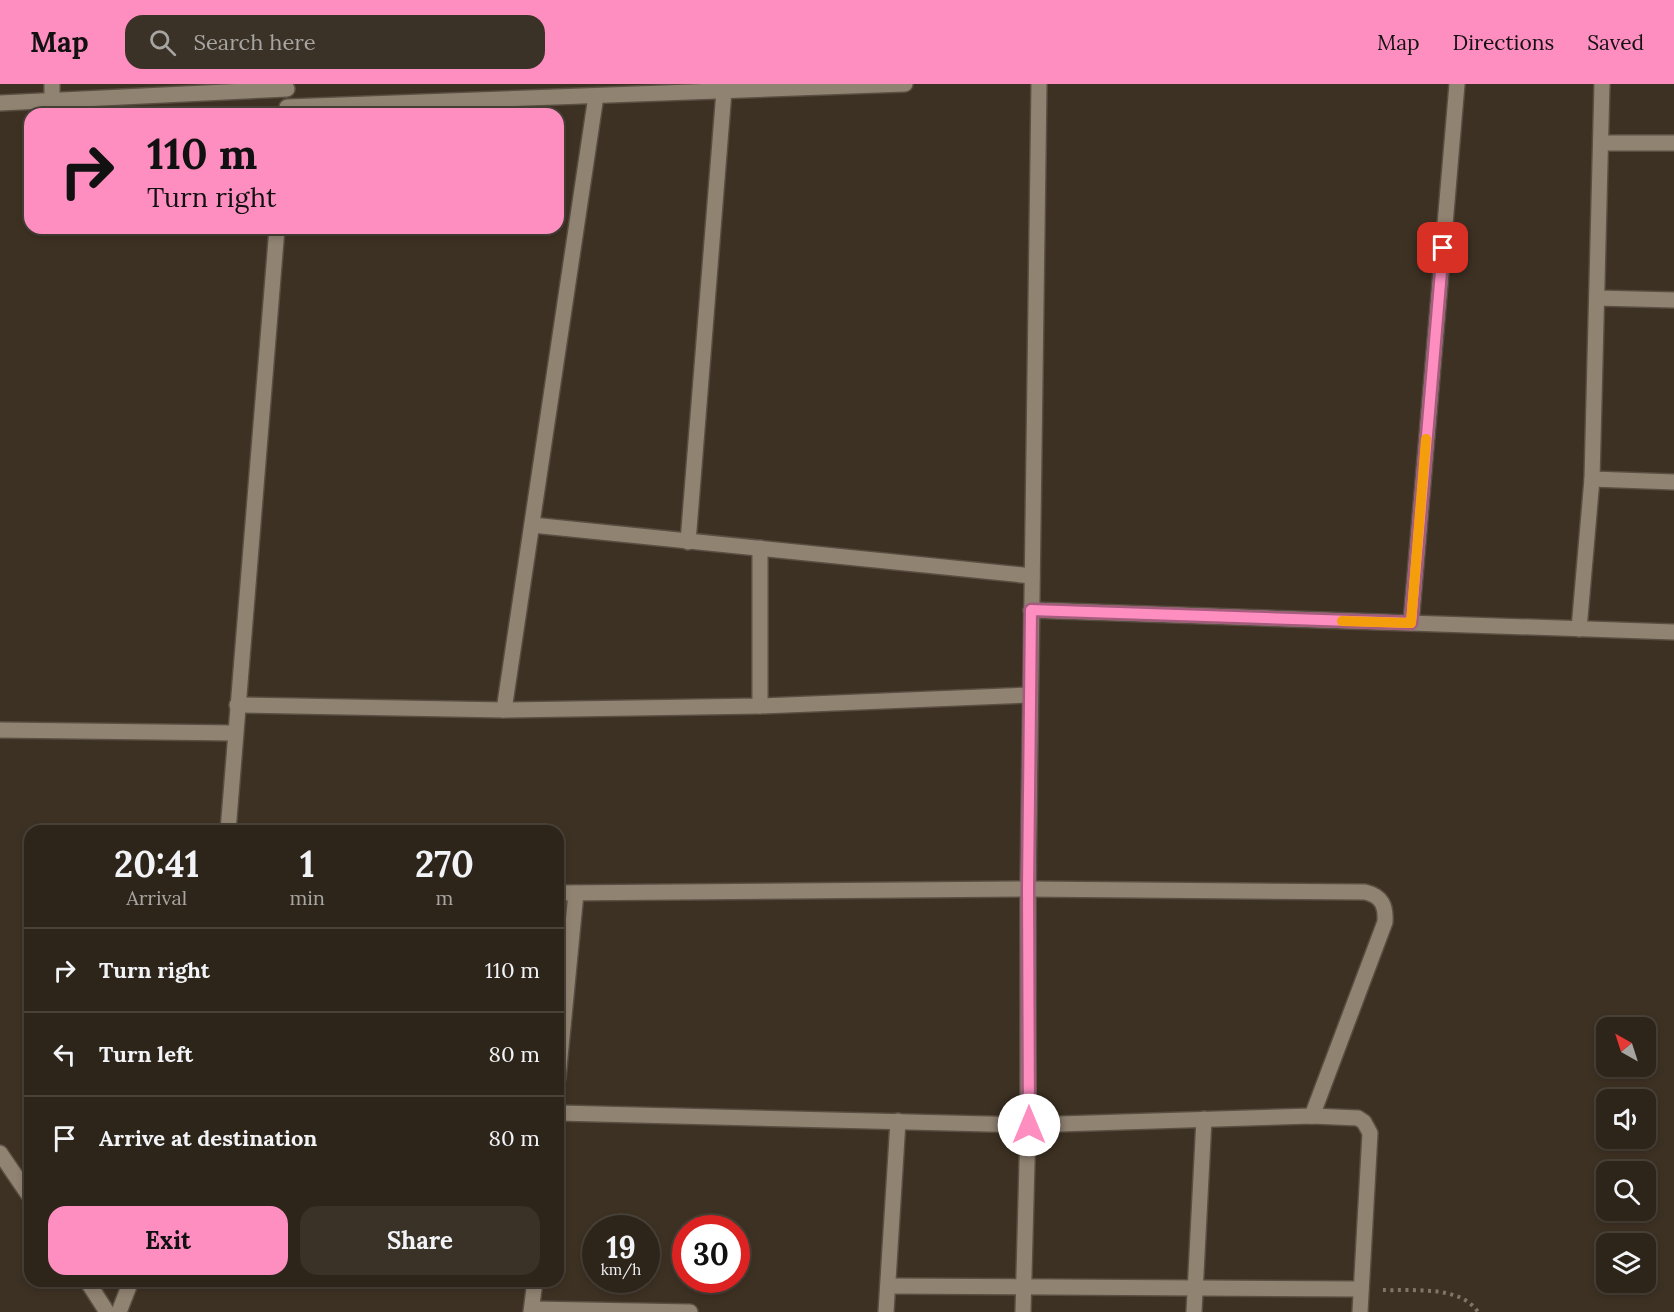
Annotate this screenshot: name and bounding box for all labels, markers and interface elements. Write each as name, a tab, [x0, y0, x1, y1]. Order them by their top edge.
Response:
search box	[125, 15, 545, 69]
text: Map	[30, 24, 89, 60]
icon: search	[146, 26, 179, 59]
text: Search here	[194, 28, 316, 56]
text: Map	[1377, 29, 1420, 56]
text: Directions	[1453, 29, 1554, 56]
text: Saved	[1587, 29, 1644, 56]
text: 110 m	[147, 127, 258, 181]
icon: right	[48, 132, 126, 210]
text: Turn right	[147, 180, 276, 214]
pin	[1417, 222, 1468, 273]
icon: arrive	[1426, 231, 1459, 264]
text: 20:41	[114, 841, 199, 887]
text: 1	[300, 841, 315, 887]
text: 270	[415, 841, 474, 887]
text: Arrival	[126, 885, 187, 910]
text: min	[289, 885, 325, 910]
text: m	[436, 885, 453, 910]
icon: right	[48, 954, 81, 987]
text: Turn right	[99, 956, 210, 984]
text: 110 m	[485, 956, 540, 984]
north arrow	[1596, 1017, 1656, 1077]
map controls	[1596, 1017, 1656, 1293]
icon: left	[48, 1038, 81, 1071]
text: Turn left	[99, 1040, 193, 1068]
text: 80 m	[489, 1040, 540, 1068]
button: sound	[1596, 1089, 1656, 1149]
position arrow	[997, 1093, 1061, 1157]
icon: arrive	[48, 1122, 81, 1155]
text: Arrive at destination	[99, 1124, 317, 1152]
text: 80 m	[489, 1124, 540, 1152]
button: search	[1596, 1161, 1656, 1221]
button: Exit	[48, 1206, 288, 1275]
button: Share	[300, 1206, 540, 1275]
speed limit sign: 30	[672, 1215, 750, 1293]
text: 19	[606, 1228, 636, 1266]
button: layers	[1596, 1233, 1656, 1293]
text: km/h	[601, 1260, 641, 1279]

